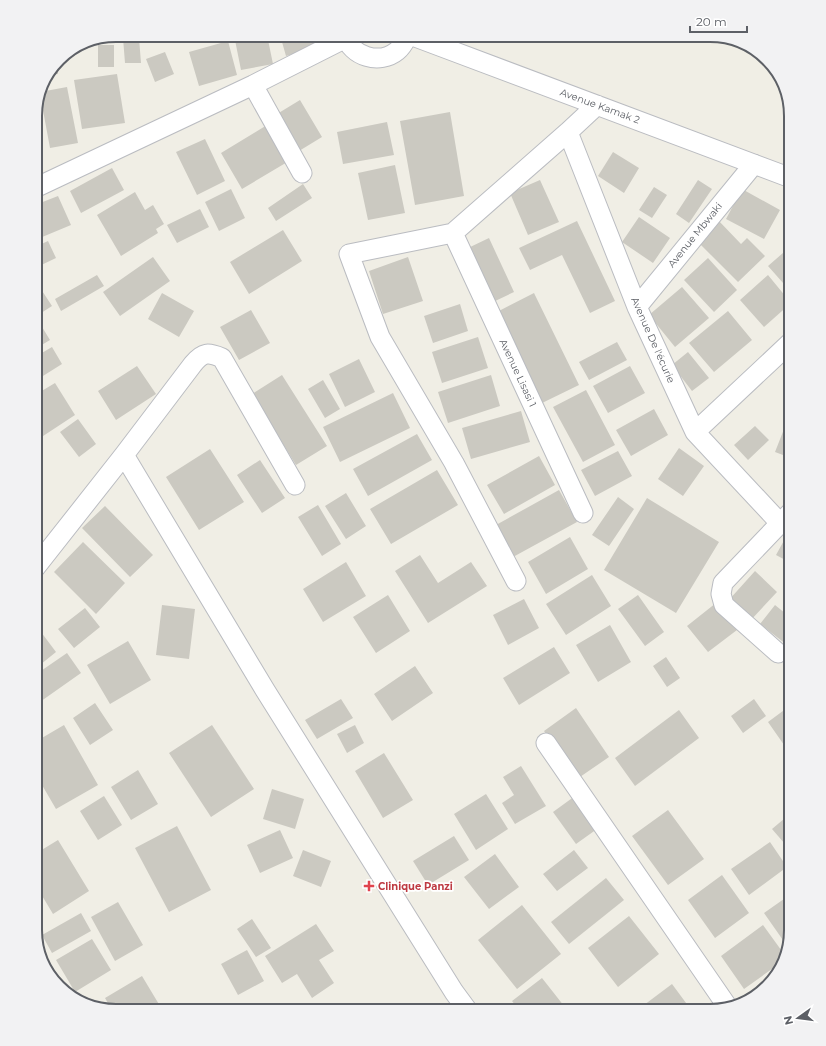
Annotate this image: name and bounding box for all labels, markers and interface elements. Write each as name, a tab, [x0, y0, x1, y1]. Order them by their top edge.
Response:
scale bar	[690, 8, 747, 34]
text: 20 m	[696, 14, 727, 29]
street label: Avenue Kamak 2	[558, 86, 642, 127]
street label: Avenue Mbwaki	[665, 200, 725, 270]
street label: Avenue De l'écurie	[628, 295, 678, 385]
street label: Avenue Lisasi 1	[497, 337, 539, 409]
marker: Clinique Panzi	[363, 880, 375, 892]
place label: Clinique Panzi	[378, 880, 453, 893]
north arrow	[778, 998, 818, 1038]
text: N	[780, 1014, 796, 1026]

